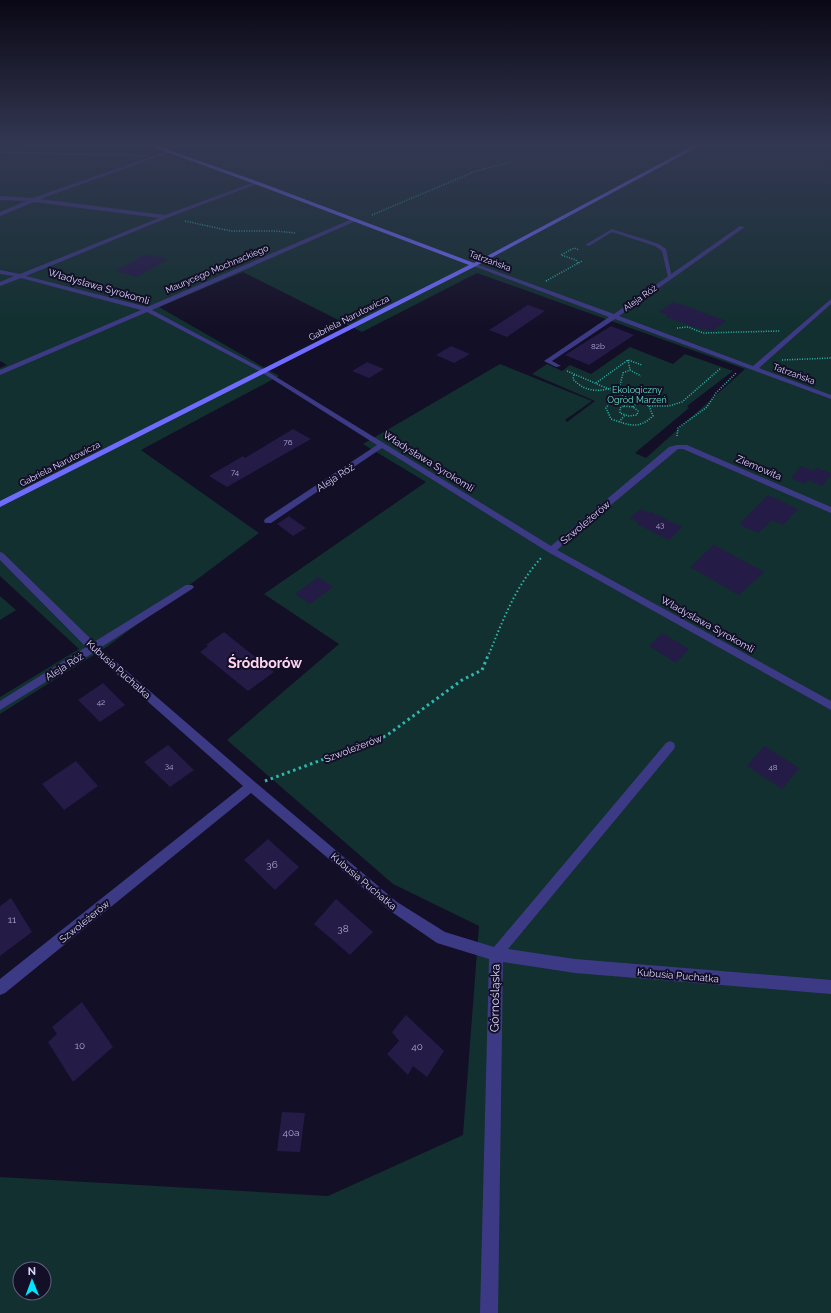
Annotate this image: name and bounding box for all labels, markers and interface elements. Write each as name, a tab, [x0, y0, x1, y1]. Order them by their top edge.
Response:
street label: Maurycego Mochnackiego	[164, 243, 270, 295]
street label: Tatrzańska	[468, 249, 513, 273]
street label: Władysława Syrokomli	[47, 267, 151, 306]
street label: Aleja Róż	[621, 283, 659, 313]
street label: Gabriela Narutowicza	[307, 293, 391, 343]
house number: 82b	[591, 341, 605, 351]
street label: Tatrzańska	[772, 362, 817, 386]
park label: Ekologiczny Ogród Marzeń	[607, 385, 667, 405]
street label: Władysława Syrokomli	[381, 429, 476, 494]
house number: 76	[283, 437, 293, 447]
street label: Gabriela Narutowicza	[18, 439, 102, 489]
street label: Ziemowita	[734, 453, 783, 482]
street label: Aleja Róż	[314, 461, 356, 494]
house number: 74	[231, 467, 240, 477]
street label: Szwoleżerów	[558, 498, 612, 546]
house number: 43	[656, 520, 664, 530]
street label: Władysława Syrokomli	[659, 594, 756, 655]
street label: Kubusia Puchatka	[84, 638, 153, 701]
street label: Aleja Róż	[43, 650, 85, 682]
district label: Śródborów	[228, 654, 302, 671]
house number: 42	[97, 697, 105, 707]
street label: Szwoleżerów	[323, 732, 384, 765]
house number: 34	[165, 761, 174, 771]
house number: 48	[768, 762, 778, 772]
street label: Kubusia Puchatka	[329, 851, 399, 912]
house number: 36	[266, 859, 278, 870]
street label: Szwoleżerów	[57, 898, 112, 945]
house number: 11	[8, 914, 17, 925]
house number: 38	[337, 923, 349, 934]
street label: Górnośląska	[487, 964, 503, 1032]
street label: Kubusia Puchatka	[636, 966, 719, 985]
house number: 10	[75, 1040, 85, 1051]
house number: 40	[411, 1041, 423, 1052]
house number: 40a	[282, 1127, 300, 1138]
north arrow	[12, 1261, 52, 1301]
text: N	[28, 1265, 36, 1278]

